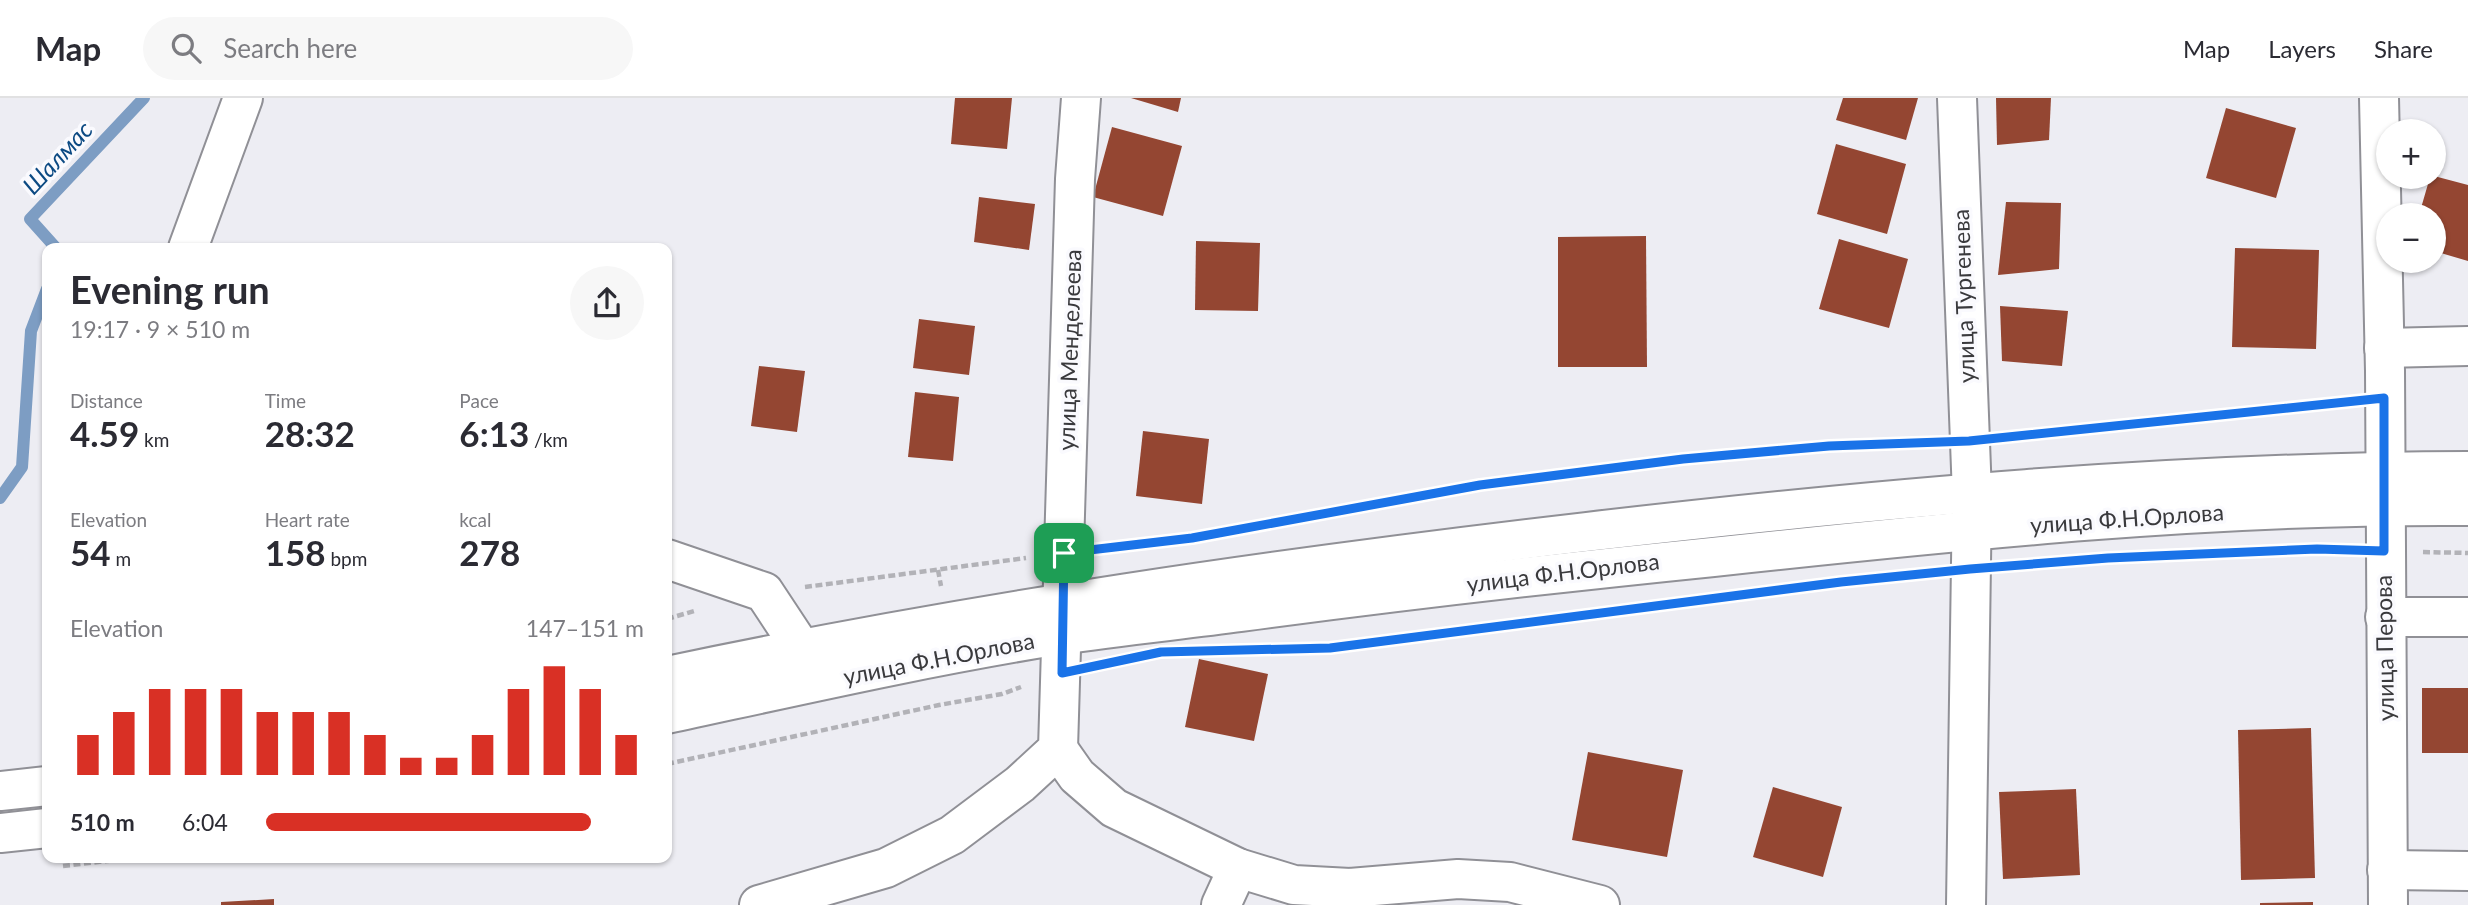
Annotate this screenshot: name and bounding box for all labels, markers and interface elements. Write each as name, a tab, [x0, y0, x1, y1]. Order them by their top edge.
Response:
search box	[143, 17, 633, 80]
text: Map	[35, 28, 101, 68]
icon: search	[167, 29, 205, 67]
text: Search here	[223, 32, 357, 64]
text: Map	[2183, 34, 2230, 63]
text: Layers	[2268, 34, 2336, 63]
text: Share	[2374, 34, 2433, 63]
water label: Шалмас	[16, 115, 98, 199]
map controls	[2376, 119, 2446, 273]
button: +	[2376, 119, 2446, 189]
button: −	[2376, 203, 2446, 273]
street label: улица Тургенева	[1946, 209, 1980, 384]
street label: улица Менделеева	[1051, 249, 1087, 451]
text: Evening run	[70, 266, 270, 312]
button: share	[570, 266, 644, 340]
text: 19:17 · 9 × 510 m	[70, 315, 250, 343]
text: Distance	[70, 389, 143, 412]
text: Time	[265, 389, 306, 412]
text: Pace	[459, 389, 499, 412]
text: 4.59	[70, 412, 139, 454]
text: 28:32	[265, 412, 355, 454]
text: 6:13	[459, 412, 529, 454]
text: km	[139, 428, 169, 451]
text: /km	[529, 428, 568, 451]
street label: улица Ф.Н.Орлова	[2029, 497, 2225, 539]
text: Elevation	[70, 508, 147, 531]
text: Heart rate	[265, 508, 350, 531]
text: kcal	[459, 508, 491, 531]
pin	[1034, 523, 1094, 583]
text: 54	[70, 531, 111, 573]
text: 158	[265, 531, 326, 573]
text: 278	[459, 531, 520, 573]
icon: arrive	[1045, 534, 1083, 572]
street label: улица Ф.Н.Орлова	[1465, 546, 1661, 598]
text: m	[111, 547, 131, 570]
text: bpm	[326, 547, 367, 570]
street label: улица Перова	[2369, 575, 2399, 721]
text: Elevation	[70, 614, 163, 642]
text: 147–151 m	[526, 614, 644, 642]
street label: улица Ф.Н.Орлова	[841, 626, 1037, 690]
text: 510 m	[70, 808, 135, 836]
text: 6:04	[182, 808, 228, 836]

